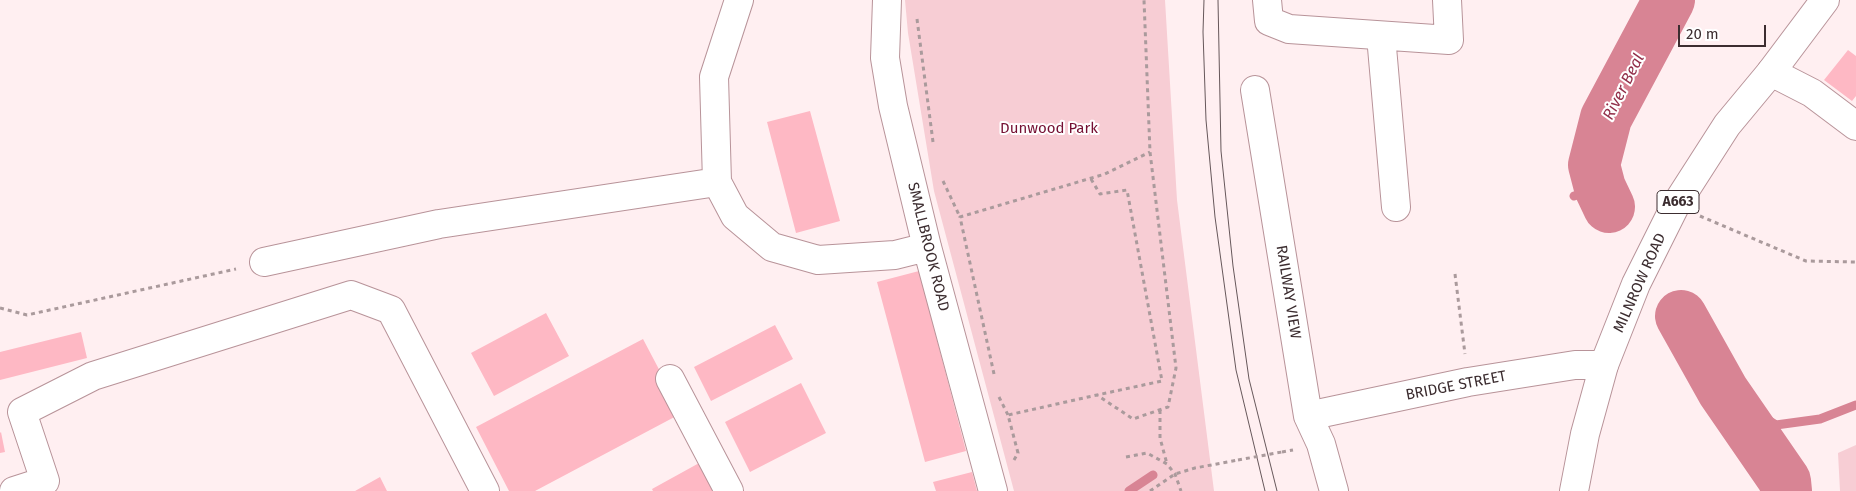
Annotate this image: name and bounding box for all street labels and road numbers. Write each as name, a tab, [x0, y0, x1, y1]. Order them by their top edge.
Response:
street label: SMALLBROOK ROAD	[903, 181, 953, 313]
road number: A663	[1657, 190, 1699, 213]
street label: MILNROW ROAD	[1610, 231, 1670, 335]
street label: RAILWAY VIEW	[1272, 244, 1304, 340]
street label: BRIDGE STREET	[1404, 367, 1508, 405]

